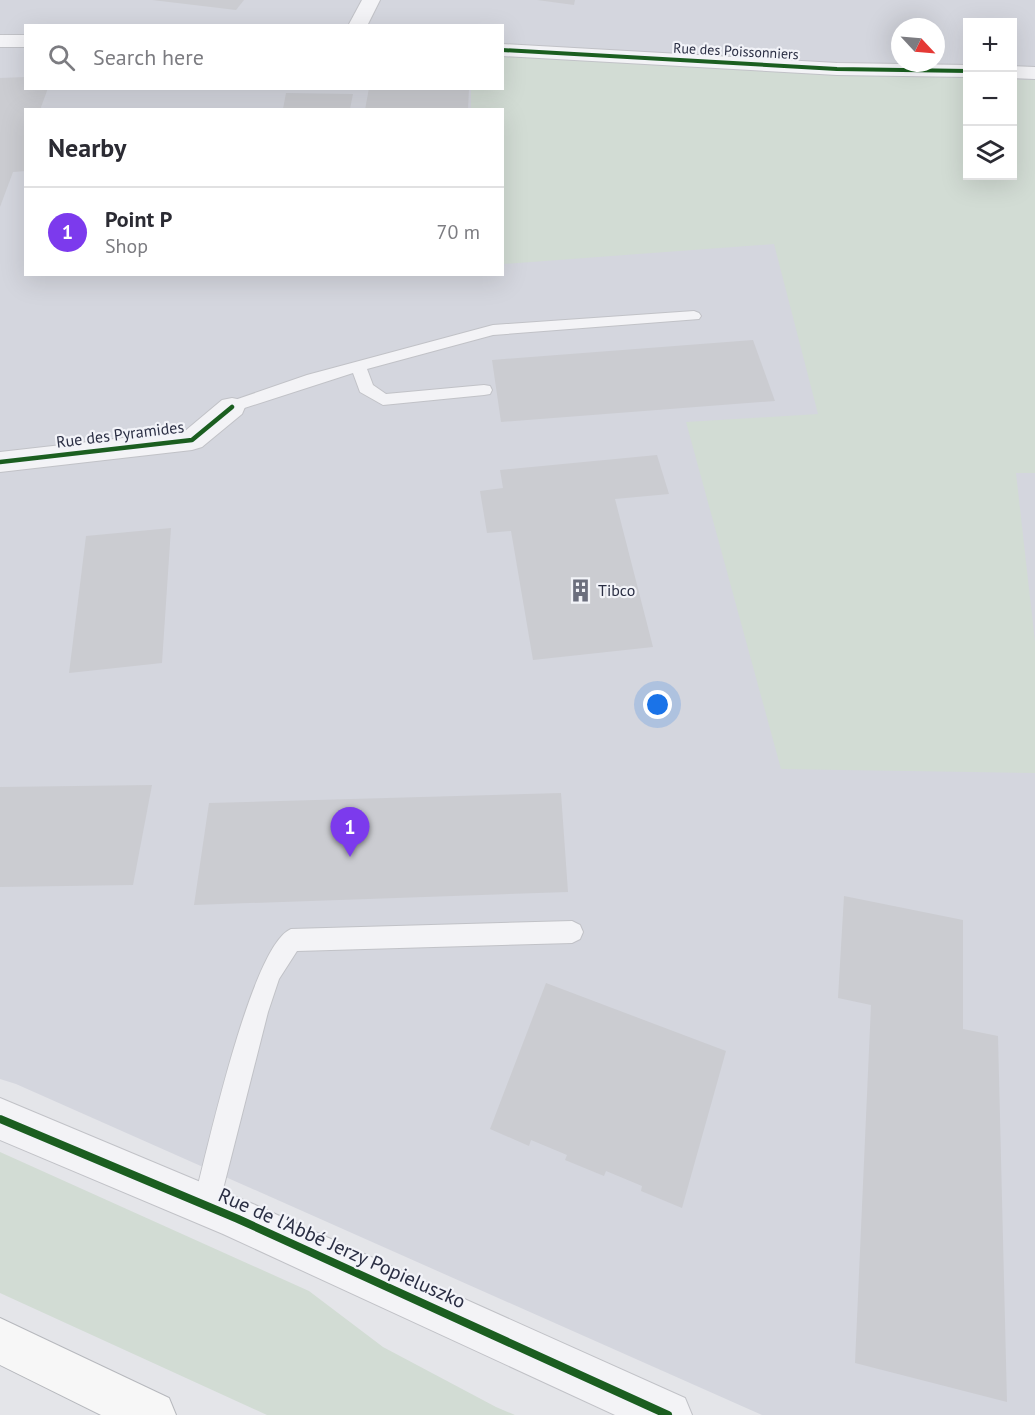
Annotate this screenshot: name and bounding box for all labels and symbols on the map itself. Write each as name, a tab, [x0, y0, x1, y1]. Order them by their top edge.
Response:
north arrow	[891, 18, 945, 72]
street label: Rue des Poissonniers	[673, 39, 799, 63]
street label: Rue des Pyramides	[55, 416, 185, 452]
building icon: Tibco	[567, 577, 593, 603]
place label: Tibco	[598, 580, 635, 600]
your location	[643, 690, 672, 719]
pin: 1	[330, 808, 370, 857]
street label: Rue de l'Abbé Jerzy Popieluszko	[214, 1182, 470, 1314]

